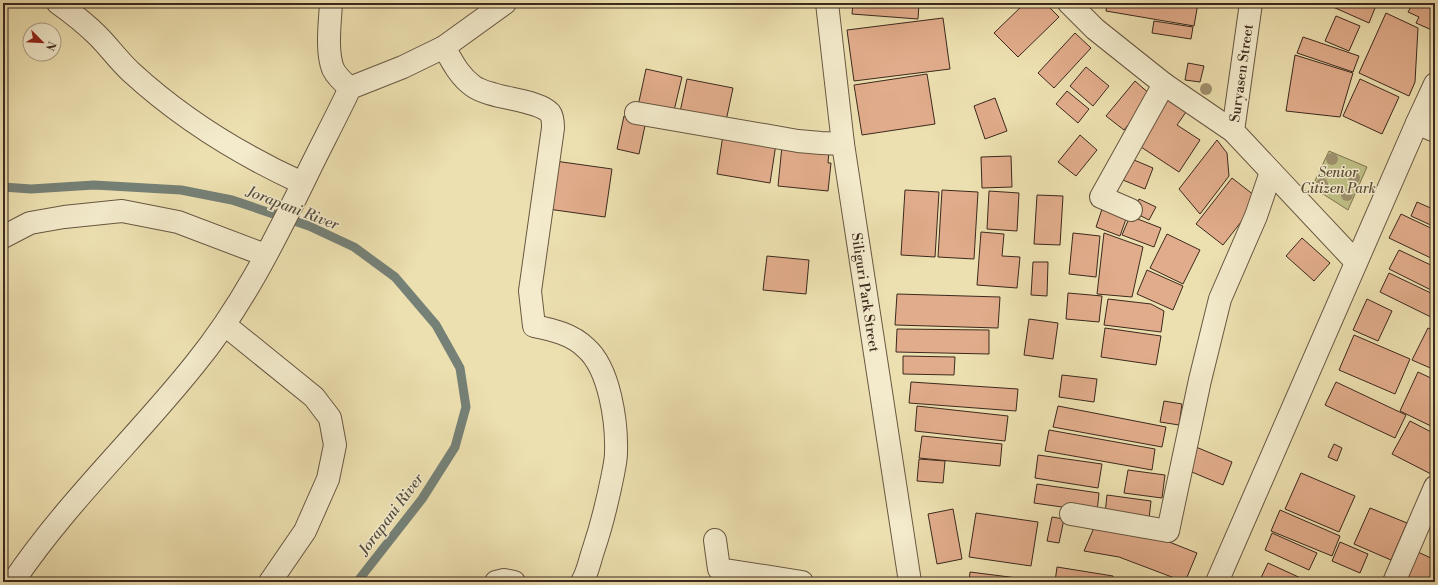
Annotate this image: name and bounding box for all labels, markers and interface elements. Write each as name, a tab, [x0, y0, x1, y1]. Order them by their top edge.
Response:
north arrow	[22, 22, 62, 62]
street label: Suryasen Street	[1226, 23, 1258, 123]
text: N	[42, 39, 58, 53]
park label: Senior Citizen Park	[1300, 164, 1376, 198]
water label: Jorapani River	[242, 182, 342, 235]
street label: Siliguri Park Street	[847, 232, 883, 354]
water label: Jorapani River	[354, 469, 428, 560]

